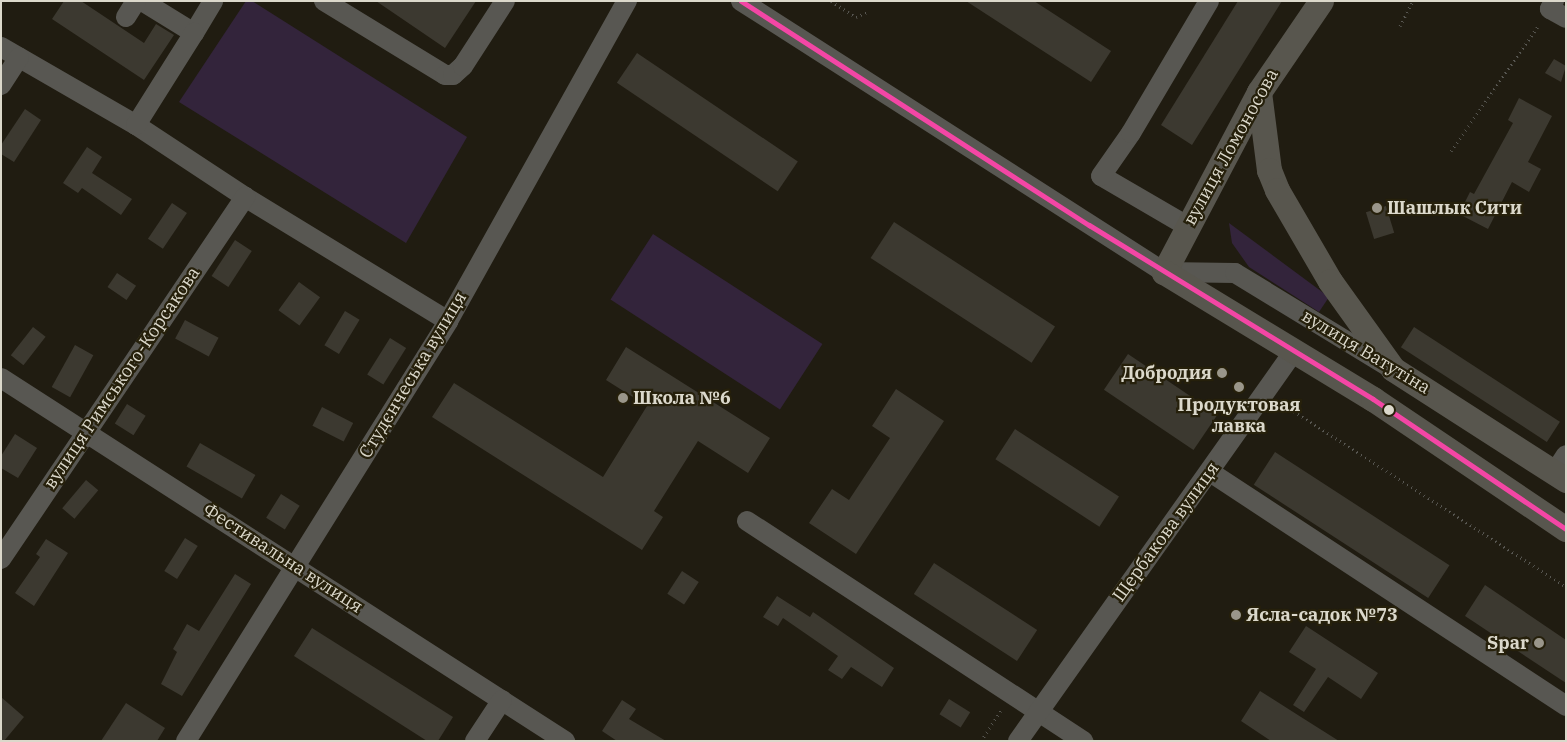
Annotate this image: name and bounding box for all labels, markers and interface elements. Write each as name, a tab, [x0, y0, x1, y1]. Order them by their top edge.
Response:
street label: вулиця Ломоносова	[1179, 65, 1283, 229]
place label: Шашлык Сити	[1387, 197, 1522, 219]
marker: Шашлык Сити	[1371, 202, 1383, 214]
street label: вулиця Римського-Корсакова	[39, 263, 205, 493]
street label: Студєнчеська вулиця	[355, 288, 471, 462]
street label: вулиця Ватутіна	[1298, 305, 1434, 399]
place label: Добродия	[1121, 362, 1212, 384]
marker: Добродия	[1216, 367, 1228, 379]
marker: Продуктовая лавка	[1233, 381, 1245, 393]
place label: Школа №6	[633, 387, 731, 409]
marker: Школа №6	[617, 392, 629, 404]
place label: Продуктовая лавка	[1178, 395, 1300, 438]
unlabelled marker	[1384, 405, 1394, 415]
street label: Щербакова вулиця	[1108, 458, 1224, 606]
street label: Фестивальна вулиця	[199, 498, 367, 618]
place label: Ясла-садок №73	[1246, 604, 1398, 626]
marker: Ясла-садок №73	[1230, 609, 1242, 621]
place label: Spar	[1487, 632, 1529, 654]
marker: Spar	[1533, 637, 1545, 649]

